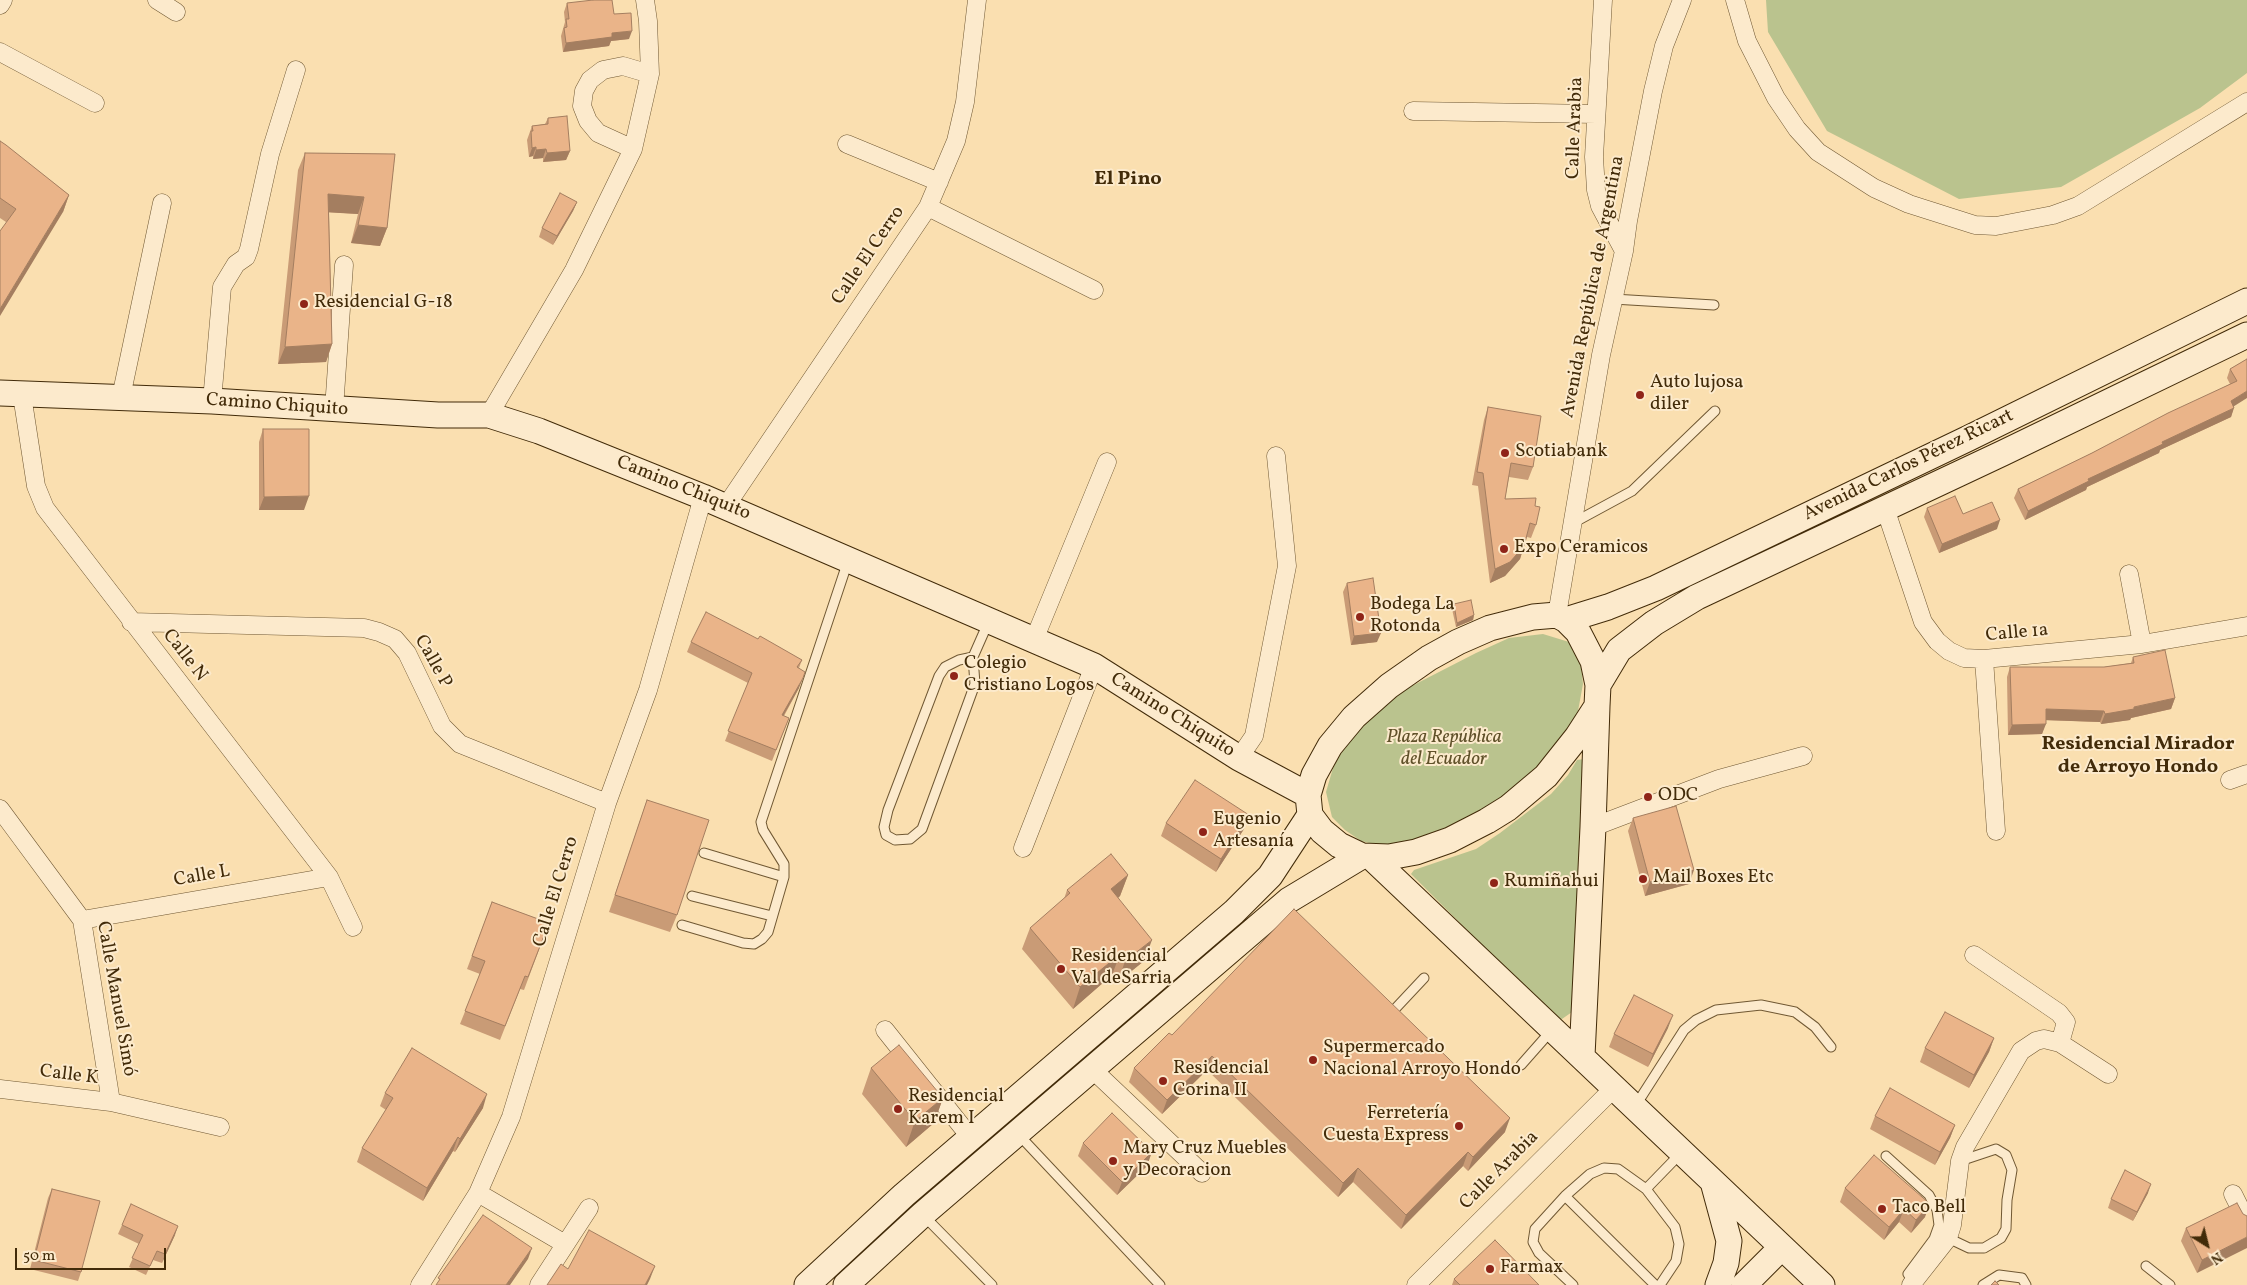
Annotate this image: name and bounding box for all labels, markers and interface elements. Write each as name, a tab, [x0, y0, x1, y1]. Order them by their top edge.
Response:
street label: Calle Arabia	[1563, 76, 1589, 180]
street label: Avenida República de Argentina	[1557, 154, 1631, 420]
district label: El Pino	[1094, 168, 1162, 192]
street label: Calle El Cerro	[828, 202, 910, 310]
place label: Residencial G-18	[314, 293, 453, 315]
marker: Residencial G-18	[298, 298, 310, 310]
place label: Auto lujosa diler	[1650, 373, 1744, 417]
marker: Auto lujosa diler	[1634, 389, 1646, 401]
street label: Camino Chiquito	[205, 390, 349, 422]
street label: Avenida Carlos Pérez Ricart	[1800, 405, 2018, 527]
place label: Scotiabank	[1515, 442, 1607, 464]
marker: Scotiabank	[1499, 447, 1511, 459]
street label: Camino Chiquito	[613, 452, 753, 526]
place label: Expo Ceramicos	[1514, 538, 1648, 560]
marker: Expo Ceramicos	[1498, 543, 1510, 555]
place label: Bodega La Rotonda	[1370, 595, 1455, 639]
marker: Bodega La Rotonda	[1354, 611, 1366, 623]
street label: Calle 1a	[1985, 620, 2049, 648]
street label: Calle N	[157, 625, 211, 687]
street label: Calle P	[408, 632, 456, 692]
place label: Colegio Cristiano Logos	[964, 654, 1094, 698]
street label: Camino Chiquito	[1106, 669, 1238, 763]
marker: Colegio Cristiano Logos	[948, 670, 960, 682]
park label: Plaza República del Ecuador	[1386, 728, 1502, 772]
district label: Residencial Mirador de Arroyo Hondo	[2042, 733, 2234, 780]
place label: ODC	[1658, 786, 1698, 808]
marker: ODC	[1642, 791, 1654, 803]
place label: Eugenio Artesanía	[1213, 810, 1294, 854]
marker: Eugenio Artesanía	[1197, 826, 1209, 838]
street label: Calle El Cerro	[529, 834, 585, 950]
street label: Calle L	[172, 861, 232, 893]
place label: Mail Boxes Etc	[1653, 868, 1774, 890]
place label: Rumiñahui	[1504, 872, 1599, 894]
marker: Mail Boxes Etc	[1637, 873, 1649, 885]
marker: Rumiñahui	[1488, 877, 1500, 889]
street label: Calle Manuel Simó	[90, 920, 140, 1078]
place label: Residencial Val deSarria	[1071, 947, 1172, 991]
marker: Residencial Val deSarria	[1055, 963, 1067, 975]
place label: Supermercado Nacional Arroyo Hondo	[1323, 1038, 1521, 1082]
marker: Supermercado Nacional Arroyo Hondo	[1307, 1054, 1319, 1066]
place label: Residencial Corina II	[1173, 1059, 1269, 1103]
street label: Calle K	[38, 1061, 100, 1091]
marker: Residencial Corina II	[1157, 1075, 1169, 1087]
place label: Residencial Karem I	[908, 1087, 1004, 1131]
marker: Residencial Karem I	[892, 1103, 904, 1115]
place label: Ferretería Cuesta Express	[1323, 1104, 1449, 1148]
marker: Ferretería Cuesta Express	[1453, 1120, 1465, 1132]
street label: Calle Arabia	[1456, 1127, 1544, 1215]
place label: Mary Cruz Muebles y Decoracion	[1123, 1139, 1287, 1183]
marker: Mary Cruz Muebles y Decoracion	[1107, 1155, 1119, 1167]
place label: Taco Bell	[1892, 1198, 1966, 1220]
marker: Taco Bell	[1876, 1203, 1888, 1215]
north arrow	[2182, 1220, 2232, 1270]
scale bar	[18, 1238, 169, 1270]
text: 50 m	[23, 1246, 55, 1267]
text: N	[2206, 1247, 2226, 1268]
place label: Farmax	[1500, 1258, 1563, 1280]
marker: Farmax	[1484, 1263, 1496, 1275]

